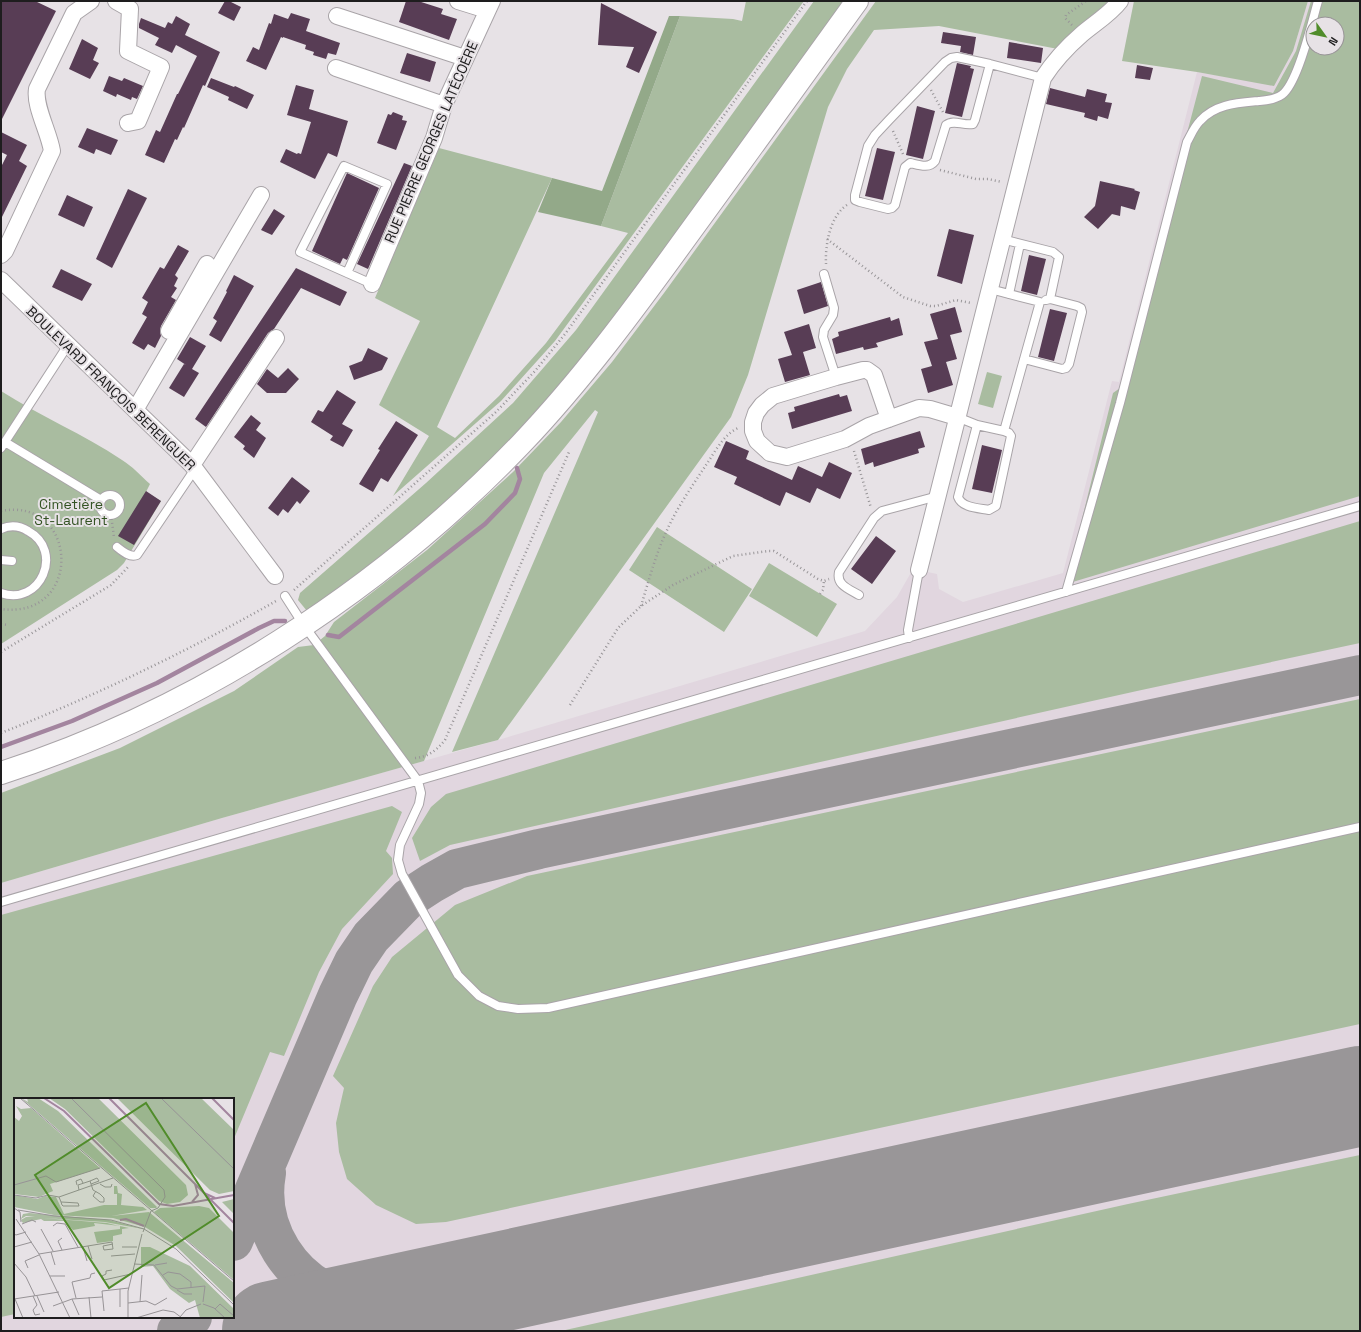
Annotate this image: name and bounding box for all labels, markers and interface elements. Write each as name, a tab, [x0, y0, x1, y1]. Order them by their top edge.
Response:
north arrow	[1305, 16, 1345, 56]
text: N	[1326, 35, 1341, 48]
street label: RUE PIERRE GEORGES LATÉCOÈRE	[380, 38, 482, 246]
street label: BOULEVARD FRANÇOIS BERENGUER	[22, 302, 200, 474]
park label: Cimetière St-Laurent	[34, 495, 108, 529]
inset map	[14, 1098, 234, 1318]

